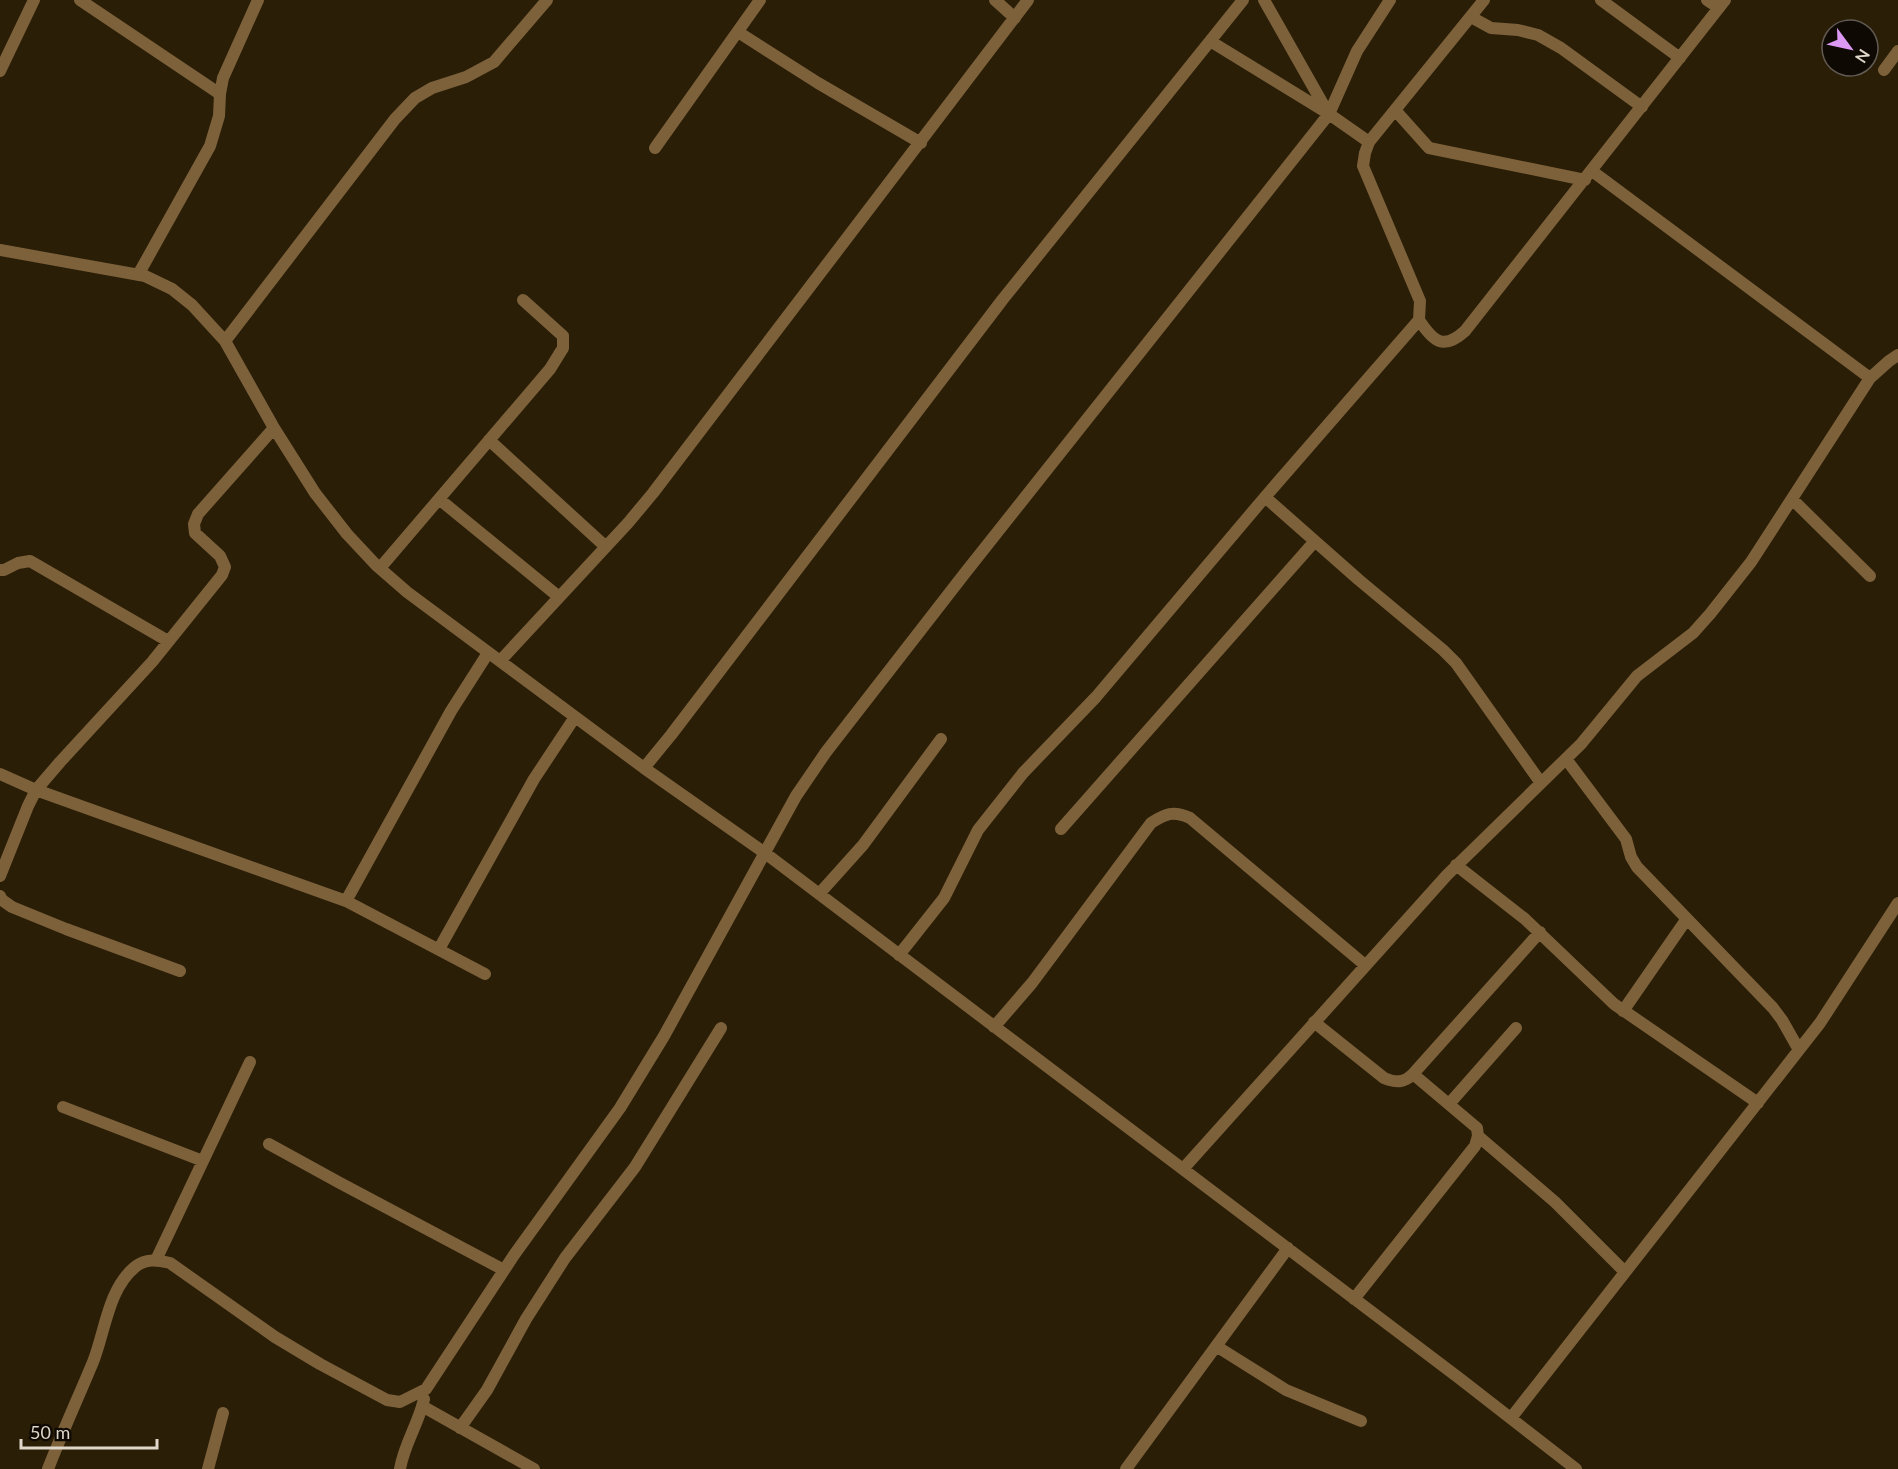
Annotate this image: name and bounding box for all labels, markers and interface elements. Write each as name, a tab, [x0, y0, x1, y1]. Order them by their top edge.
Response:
north arrow	[1820, 18, 1880, 78]
text: N	[1852, 46, 1874, 67]
scale bar	[21, 1412, 158, 1450]
text: 50 m	[30, 1421, 70, 1443]

